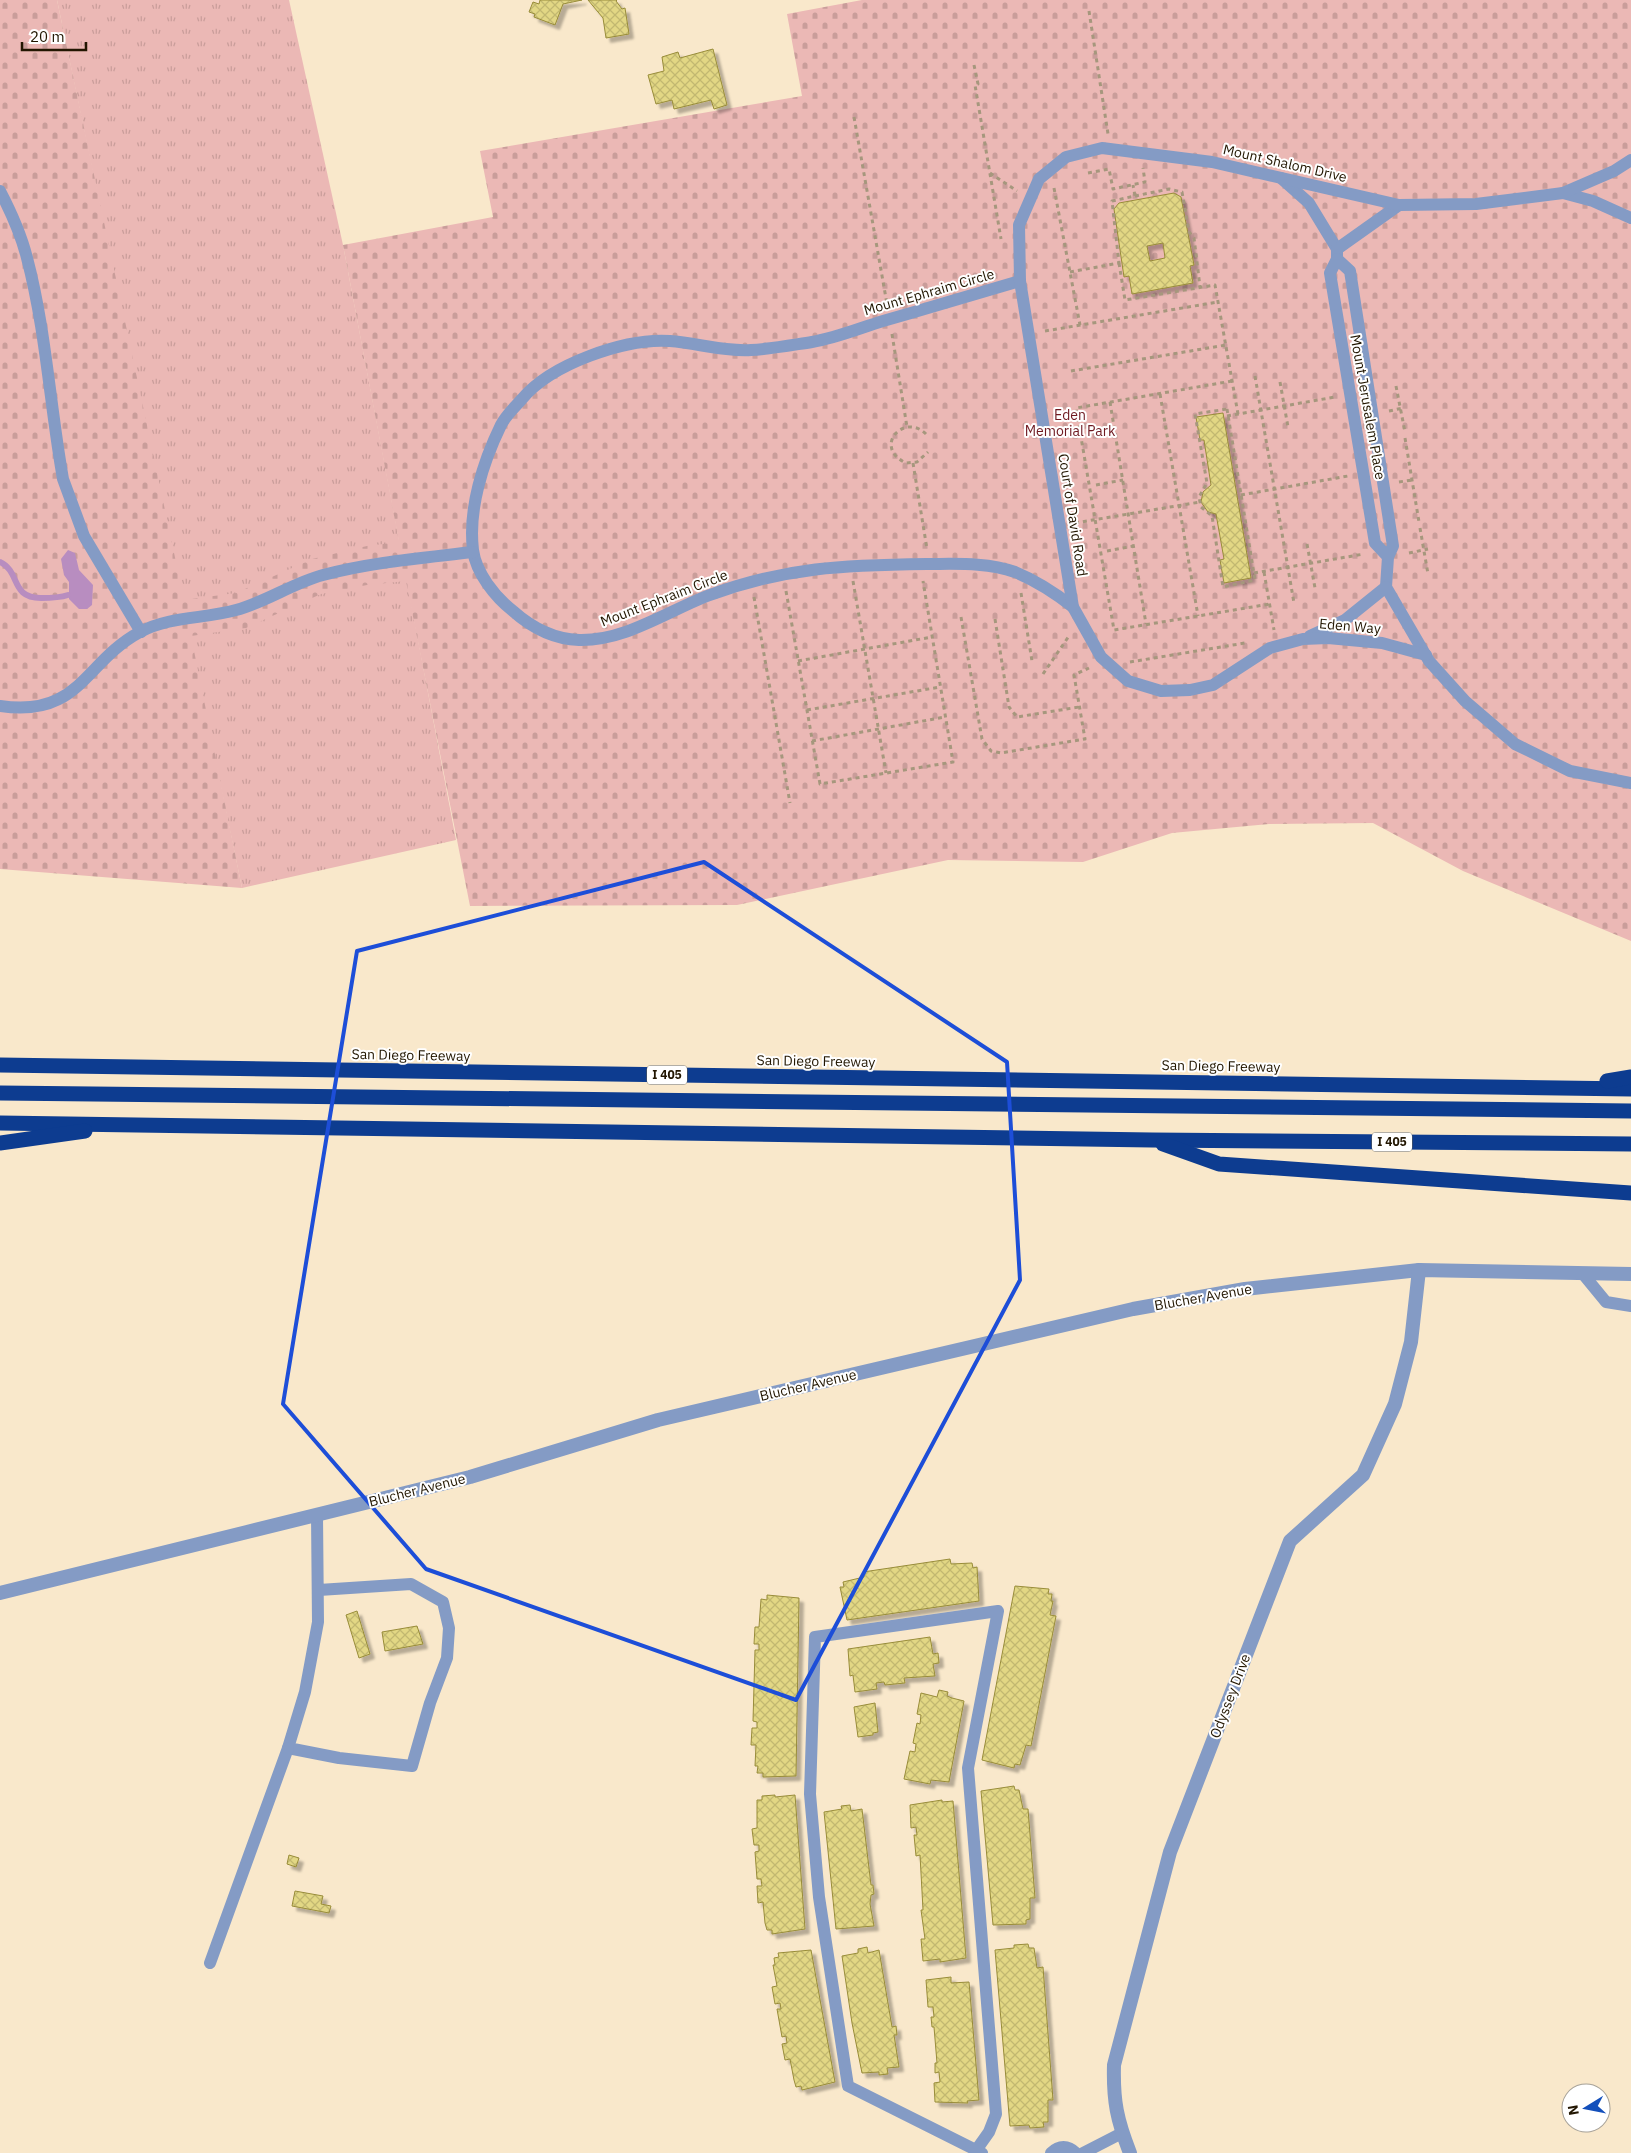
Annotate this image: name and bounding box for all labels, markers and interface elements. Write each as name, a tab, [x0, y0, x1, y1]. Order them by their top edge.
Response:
scale bar	[22, 20, 86, 52]
text: 20 m	[30, 27, 65, 46]
street label: Mount Shalom Drive	[1221, 140, 1349, 186]
street label: Mount Ephraim Circle	[862, 265, 997, 319]
street label: Mount Jerusalem Place	[1346, 333, 1390, 481]
park label: Eden Memorial Park	[1025, 406, 1116, 440]
street label: Court of David Road	[1054, 452, 1092, 578]
street label: Mount Ephraim Circle	[598, 565, 731, 631]
street label: Eden Way	[1318, 614, 1382, 638]
street label: San Diego Freeway	[351, 1045, 471, 1065]
street label: San Diego Freeway	[756, 1051, 876, 1071]
street label: San Diego Freeway	[1161, 1056, 1281, 1076]
road number: I 405	[647, 1066, 687, 1084]
road number: I 405	[1372, 1132, 1412, 1152]
street label: Blucher Avenue	[1153, 1280, 1254, 1314]
street label: Blucher Avenue	[758, 1365, 858, 1405]
street label: Blucher Avenue	[367, 1469, 467, 1511]
street label: Odyssey Drive	[1206, 1651, 1254, 1741]
north arrow	[1561, 2083, 1611, 2133]
text: N	[1563, 2104, 1583, 2117]

